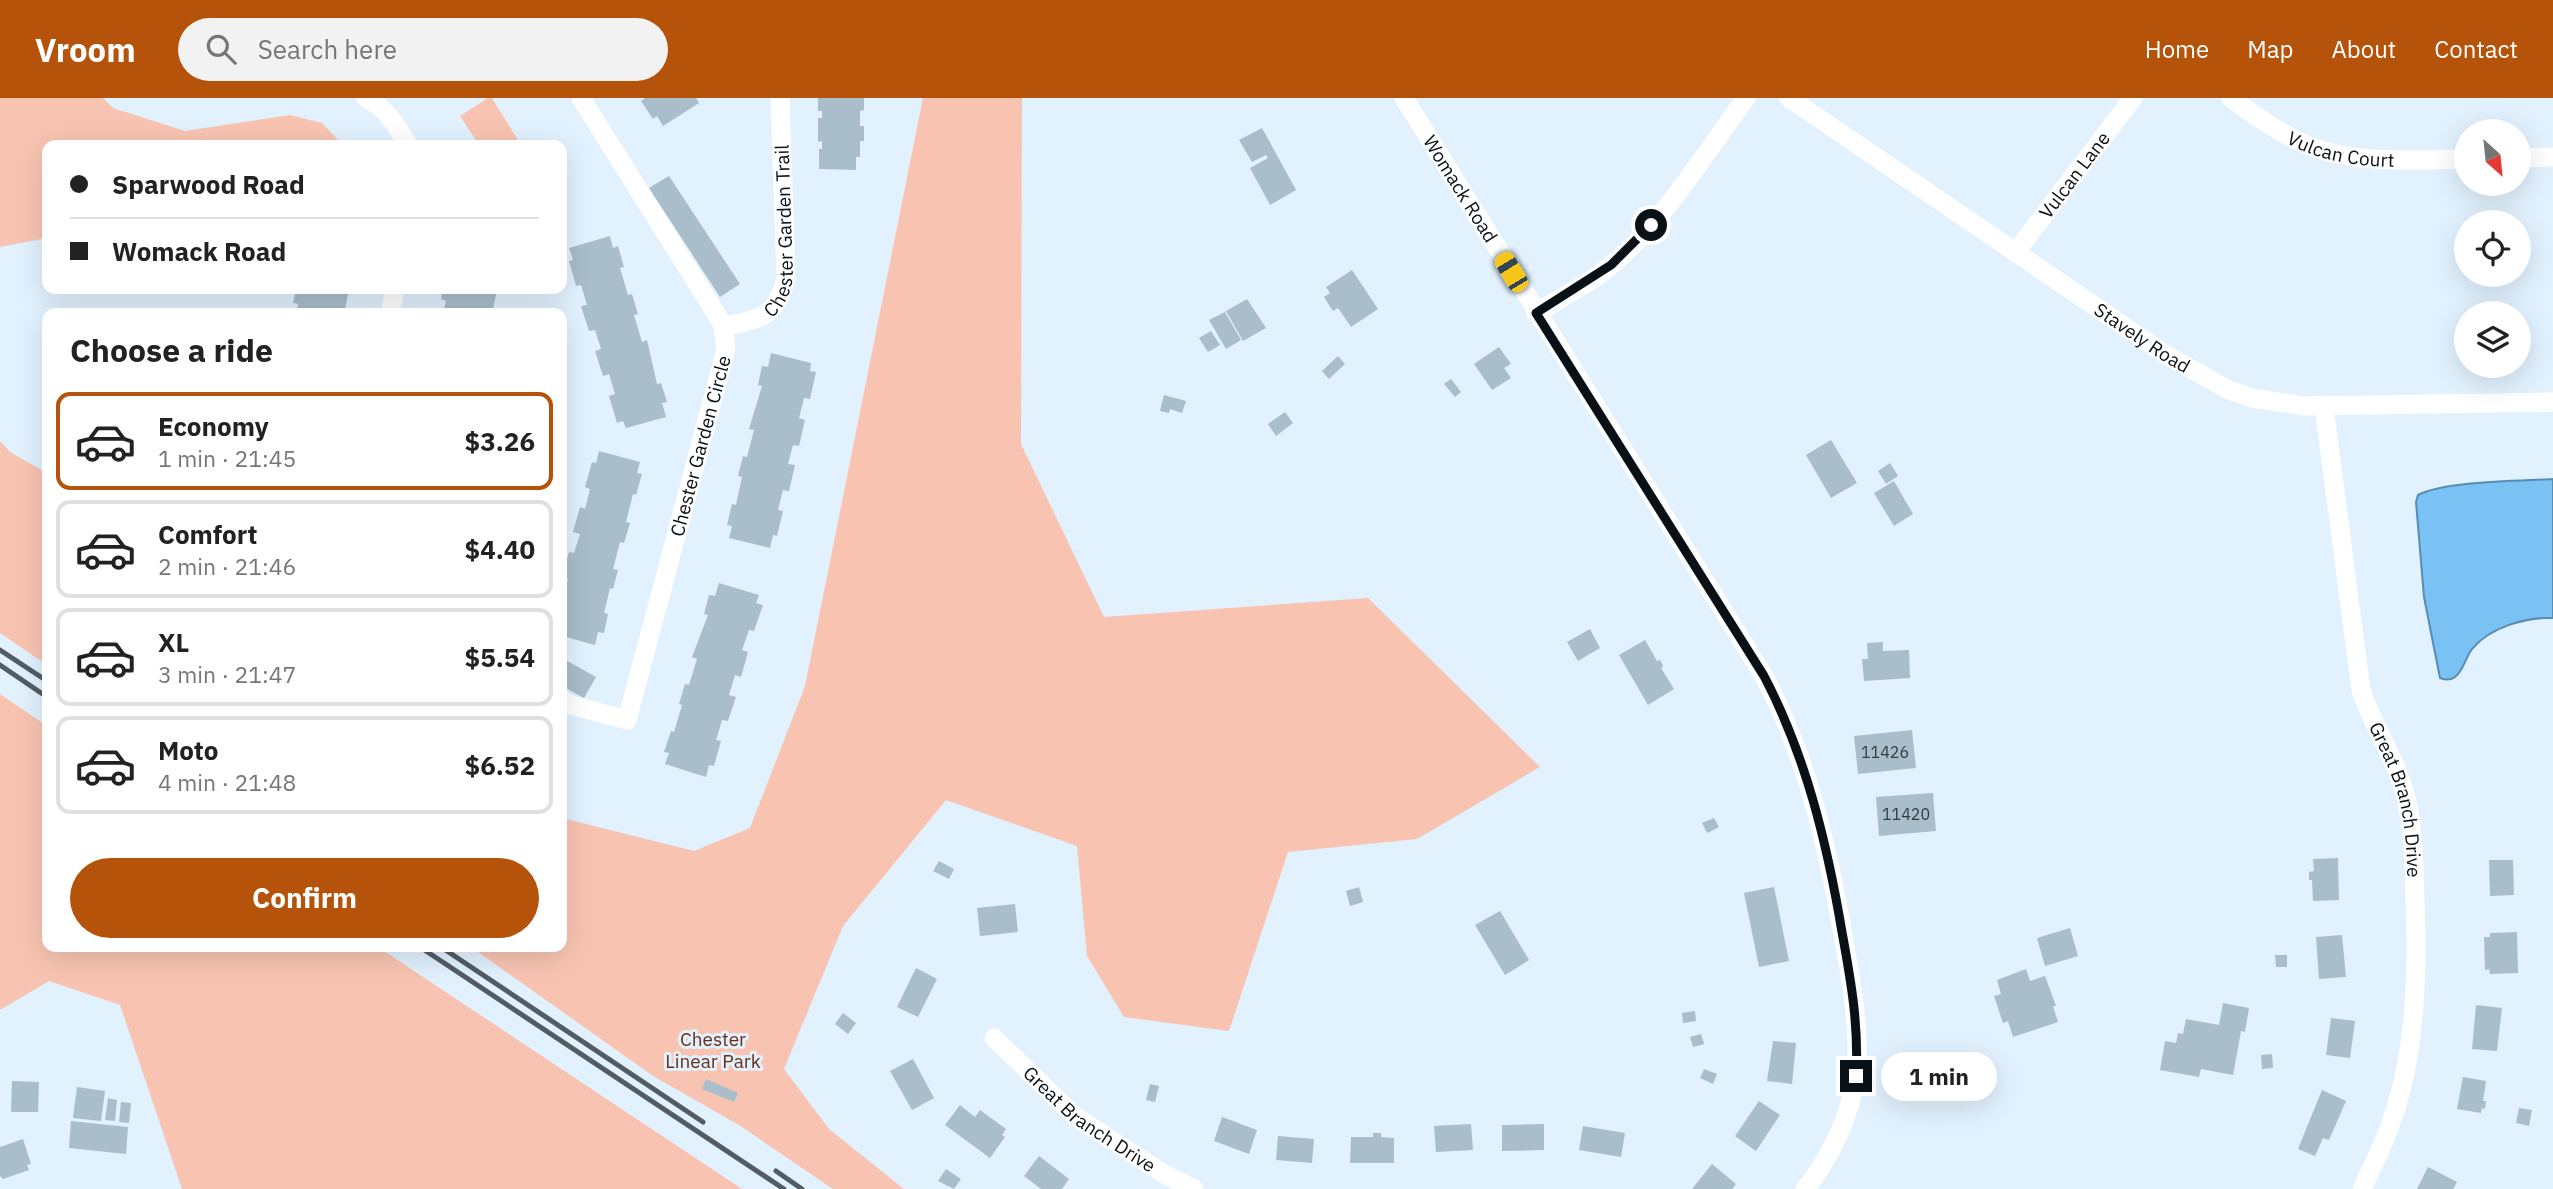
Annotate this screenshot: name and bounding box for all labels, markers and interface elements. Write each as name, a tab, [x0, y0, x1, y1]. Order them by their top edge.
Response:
search box	[178, 18, 668, 81]
text: Vroom	[35, 28, 136, 71]
icon: search	[202, 30, 240, 68]
text: Search here	[258, 32, 397, 66]
text: Home	[2145, 33, 2209, 65]
text: Map	[2247, 33, 2293, 65]
text: About	[2331, 33, 2396, 65]
text: Contact	[2434, 33, 2518, 65]
north arrow	[2454, 119, 2530, 196]
map controls	[2454, 119, 2531, 378]
street label: Vulcan Court	[2283, 126, 2395, 172]
street label: Vulcan Lane	[2034, 127, 2115, 223]
street label: Womack Road	[1418, 131, 1503, 247]
street label: Chester Garden Trail	[758, 144, 798, 322]
text: Sparwood Road	[112, 167, 305, 201]
route start	[1635, 209, 1667, 241]
button: locate	[2454, 210, 2531, 287]
text: Womack Road	[112, 234, 286, 268]
car	[1492, 249, 1531, 295]
street label: Stavely Road	[2090, 297, 2194, 378]
button: layers	[2454, 301, 2531, 378]
text: Choose a ride	[70, 329, 273, 371]
street label: Chester Garden Circle	[665, 353, 736, 539]
text: Economy	[158, 409, 269, 443]
icon: car	[74, 410, 137, 473]
text: $3.26	[465, 424, 535, 458]
text: 1 min · 21:45	[158, 443, 296, 473]
text: Comfort	[158, 517, 257, 551]
icon: car	[74, 518, 137, 581]
text: $4.40	[465, 532, 535, 566]
text: 2 min · 21:46	[158, 551, 296, 581]
text: XL	[158, 625, 189, 659]
icon: car	[74, 626, 137, 689]
text: $5.54	[465, 640, 535, 674]
text: 3 min · 21:47	[158, 659, 296, 689]
street label: Great Branch Drive	[2364, 718, 2426, 878]
text: Moto	[158, 733, 218, 767]
icon: car	[74, 734, 137, 797]
house number: 11426	[1861, 742, 1909, 762]
text: $6.52	[465, 748, 535, 782]
text: 4 min · 21:48	[158, 767, 296, 797]
house number: 11420	[1882, 804, 1930, 824]
button: Confirm	[70, 858, 539, 938]
park label: Chester Linear Park	[665, 1027, 761, 1073]
callout: 1 min	[1881, 1052, 1996, 1100]
route end	[1840, 1060, 1872, 1092]
street label: Great Branch Drive	[1018, 1061, 1160, 1177]
text: 1 min	[1909, 1061, 1969, 1091]

